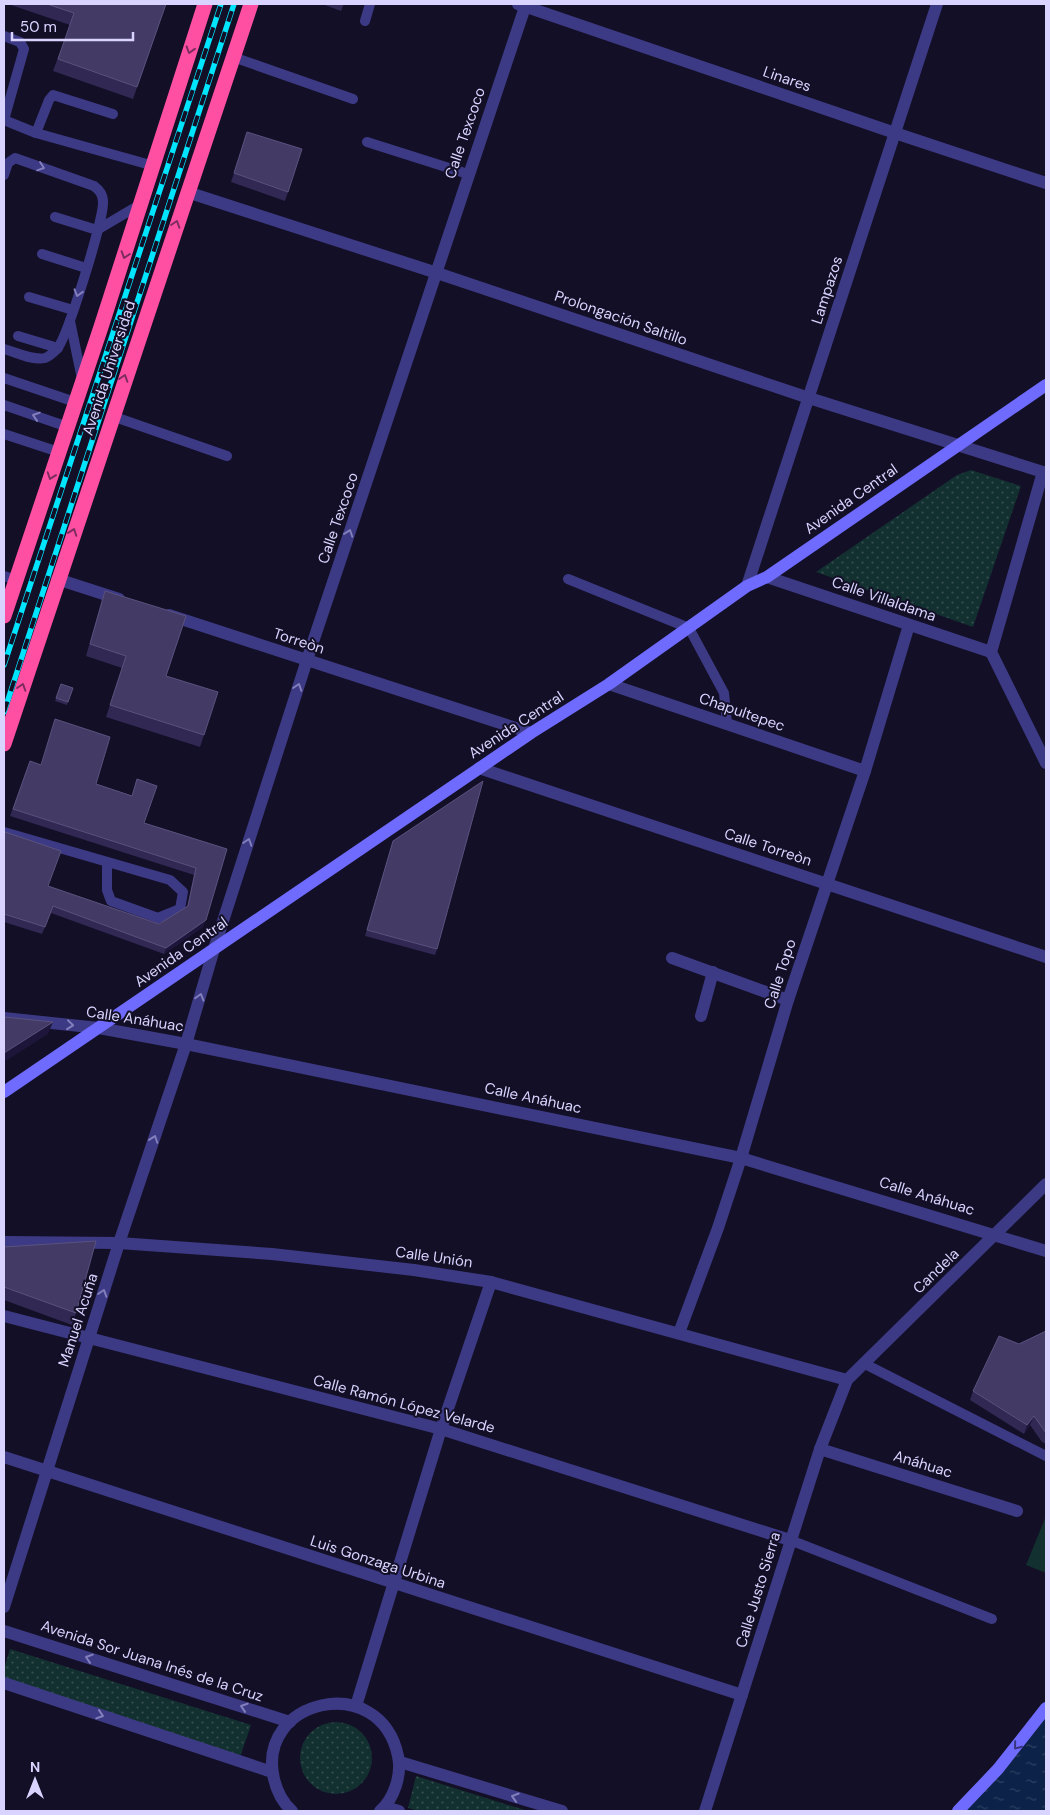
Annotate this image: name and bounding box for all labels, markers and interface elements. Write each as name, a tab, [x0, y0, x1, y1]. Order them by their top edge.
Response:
scale bar	[12, 10, 134, 42]
text: 50 m	[20, 17, 57, 37]
one-way arrow	[186, 46, 196, 54]
street label: Linares	[760, 61, 814, 97]
street label: Calle Texcoco	[440, 85, 490, 181]
one-way arrow	[36, 161, 45, 171]
one-way arrow	[170, 220, 180, 229]
one-way arrow	[120, 250, 130, 259]
street label: Lampazos	[807, 253, 847, 327]
street label: Prolongación Saltillo	[552, 286, 690, 350]
one-way arrow	[74, 288, 84, 296]
street label: Avenida Universidad	[78, 298, 140, 438]
one-way arrow	[119, 375, 129, 383]
one-way arrow	[32, 412, 40, 422]
street label: Avenida Central	[800, 459, 902, 539]
street label: Calle Texcoco	[313, 470, 363, 566]
one-way arrow	[47, 471, 57, 479]
one-way arrow	[67, 529, 77, 537]
one-way arrow	[344, 529, 354, 538]
street label: Calle Villaldama	[829, 572, 939, 626]
street label: Torreòn	[271, 623, 327, 659]
one-way arrow	[17, 683, 27, 691]
one-way arrow	[292, 684, 302, 692]
street label: Avenida Central	[464, 687, 568, 763]
street label: Chapultepec	[696, 688, 788, 736]
street label: Calle Torreòn	[722, 823, 814, 871]
one-way arrow	[243, 838, 253, 847]
street label: Avenida Central	[130, 912, 232, 992]
street label: Calle Topo	[759, 936, 801, 1012]
one-way arrow	[194, 993, 204, 1002]
street label: Calle Anáhuac	[85, 1001, 185, 1037]
one-way arrow	[66, 1019, 74, 1030]
street label: Calle Anáhuac	[483, 1078, 583, 1118]
one-way arrow	[149, 1135, 159, 1143]
street label: Calle Anáhuac	[877, 1172, 977, 1220]
street label: Calle Unión	[394, 1242, 474, 1272]
street label: Candela	[909, 1244, 963, 1298]
street label: Manuel Acuña	[53, 1271, 103, 1369]
one-way arrow	[98, 1289, 108, 1298]
street label: Calle Ramón López Velarde	[311, 1370, 497, 1438]
street label: Anáhuac	[891, 1446, 955, 1482]
street label: Calle Justo Sierra	[731, 1530, 785, 1650]
street label: Luis Gonzaga Urbina	[308, 1531, 448, 1593]
street label: Avenida Sor Juana Inés de la Cruz	[38, 1616, 266, 1706]
one-way arrow	[85, 1653, 93, 1663]
one-way arrow	[240, 1703, 248, 1713]
one-way arrow	[95, 1709, 104, 1719]
one-way arrow	[1013, 1741, 1022, 1750]
north arrow	[10, 1755, 60, 1805]
text: N	[30, 1758, 40, 1776]
one-way arrow	[511, 1793, 520, 1803]

